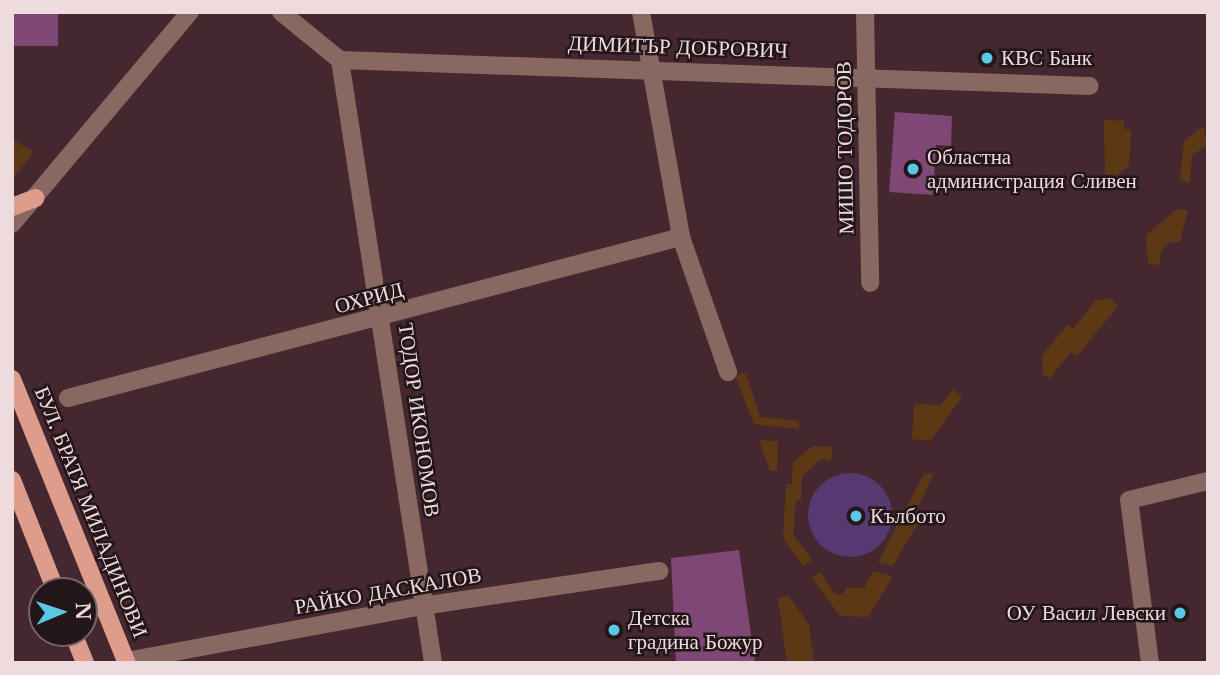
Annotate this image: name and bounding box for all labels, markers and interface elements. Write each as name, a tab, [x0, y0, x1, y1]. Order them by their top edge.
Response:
street label: ДИМИТЪР ДОБРОВИЧ	[568, 31, 788, 63]
place label: КВС Банк	[1001, 45, 1092, 71]
marker: КВС Банк	[979, 50, 995, 66]
street label: МИШО ТОДОРОВ	[831, 61, 859, 235]
place label: Областна администрация Сливен	[927, 144, 1137, 194]
marker: Областна администрация Сливен	[905, 161, 921, 177]
street label: ОХРИД	[332, 277, 406, 319]
street label: ТОДОР ИКОНОМОВ	[393, 321, 445, 519]
street label: БУЛ. БРАТЯ МИЛАДИНОВИ	[29, 383, 153, 641]
place label: Кълбото	[870, 503, 946, 529]
marker: Кълбото	[848, 508, 864, 524]
street label: РАЙКО ДАСКАЛОВ	[293, 562, 483, 620]
north arrow	[28, 577, 98, 647]
place label: ОУ Васил Левски	[1007, 600, 1166, 626]
text: N	[71, 602, 94, 621]
place label: Детска градина Божур	[628, 605, 762, 655]
marker: ОУ Васил Левски	[1172, 605, 1188, 621]
marker: Детска градина Божур	[606, 622, 622, 638]

